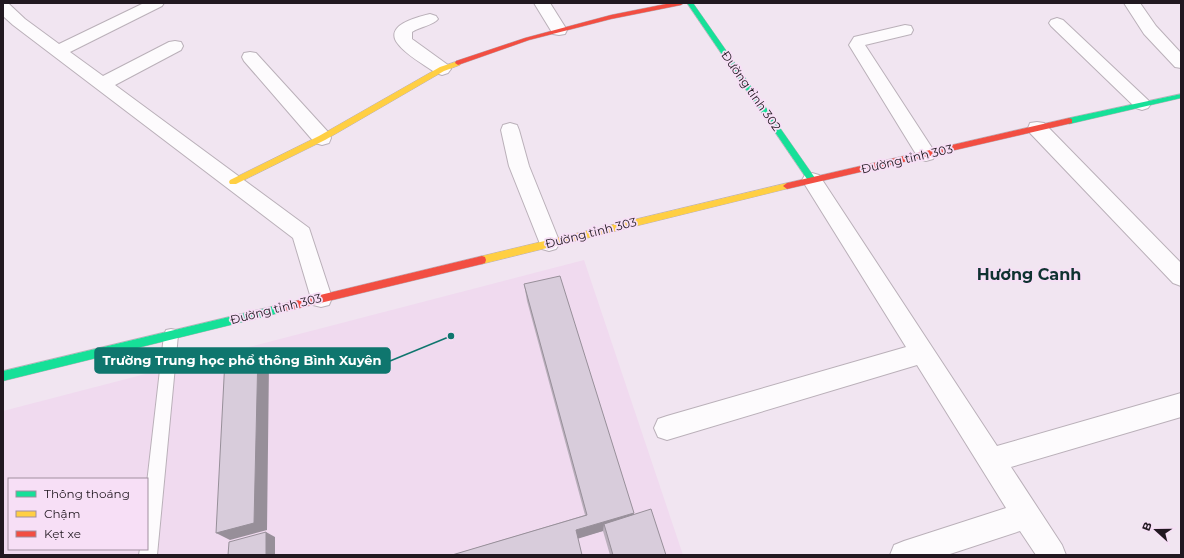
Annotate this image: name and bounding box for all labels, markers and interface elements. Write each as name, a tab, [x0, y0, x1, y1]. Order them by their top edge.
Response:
street label: Đường tỉnh 302	[718, 48, 785, 134]
street label: Đường tỉnh 303	[860, 141, 954, 176]
street label: Đường tỉnh 303	[544, 214, 638, 251]
district label: Hương Canh	[977, 265, 1081, 284]
street label: Đường tỉnh 303	[229, 290, 323, 327]
callout: Trường Trung học phổ thông Bình Xuyên	[95, 348, 390, 373]
text: Trường Trung học phổ thông Bình Xuyên	[102, 352, 382, 368]
legend	[8, 478, 148, 550]
text: Thông thoáng	[44, 486, 130, 501]
text: Chậm	[44, 506, 80, 521]
north arrow	[1136, 510, 1176, 550]
text: B	[1139, 520, 1155, 533]
text: Kẹt xe	[44, 526, 81, 541]

